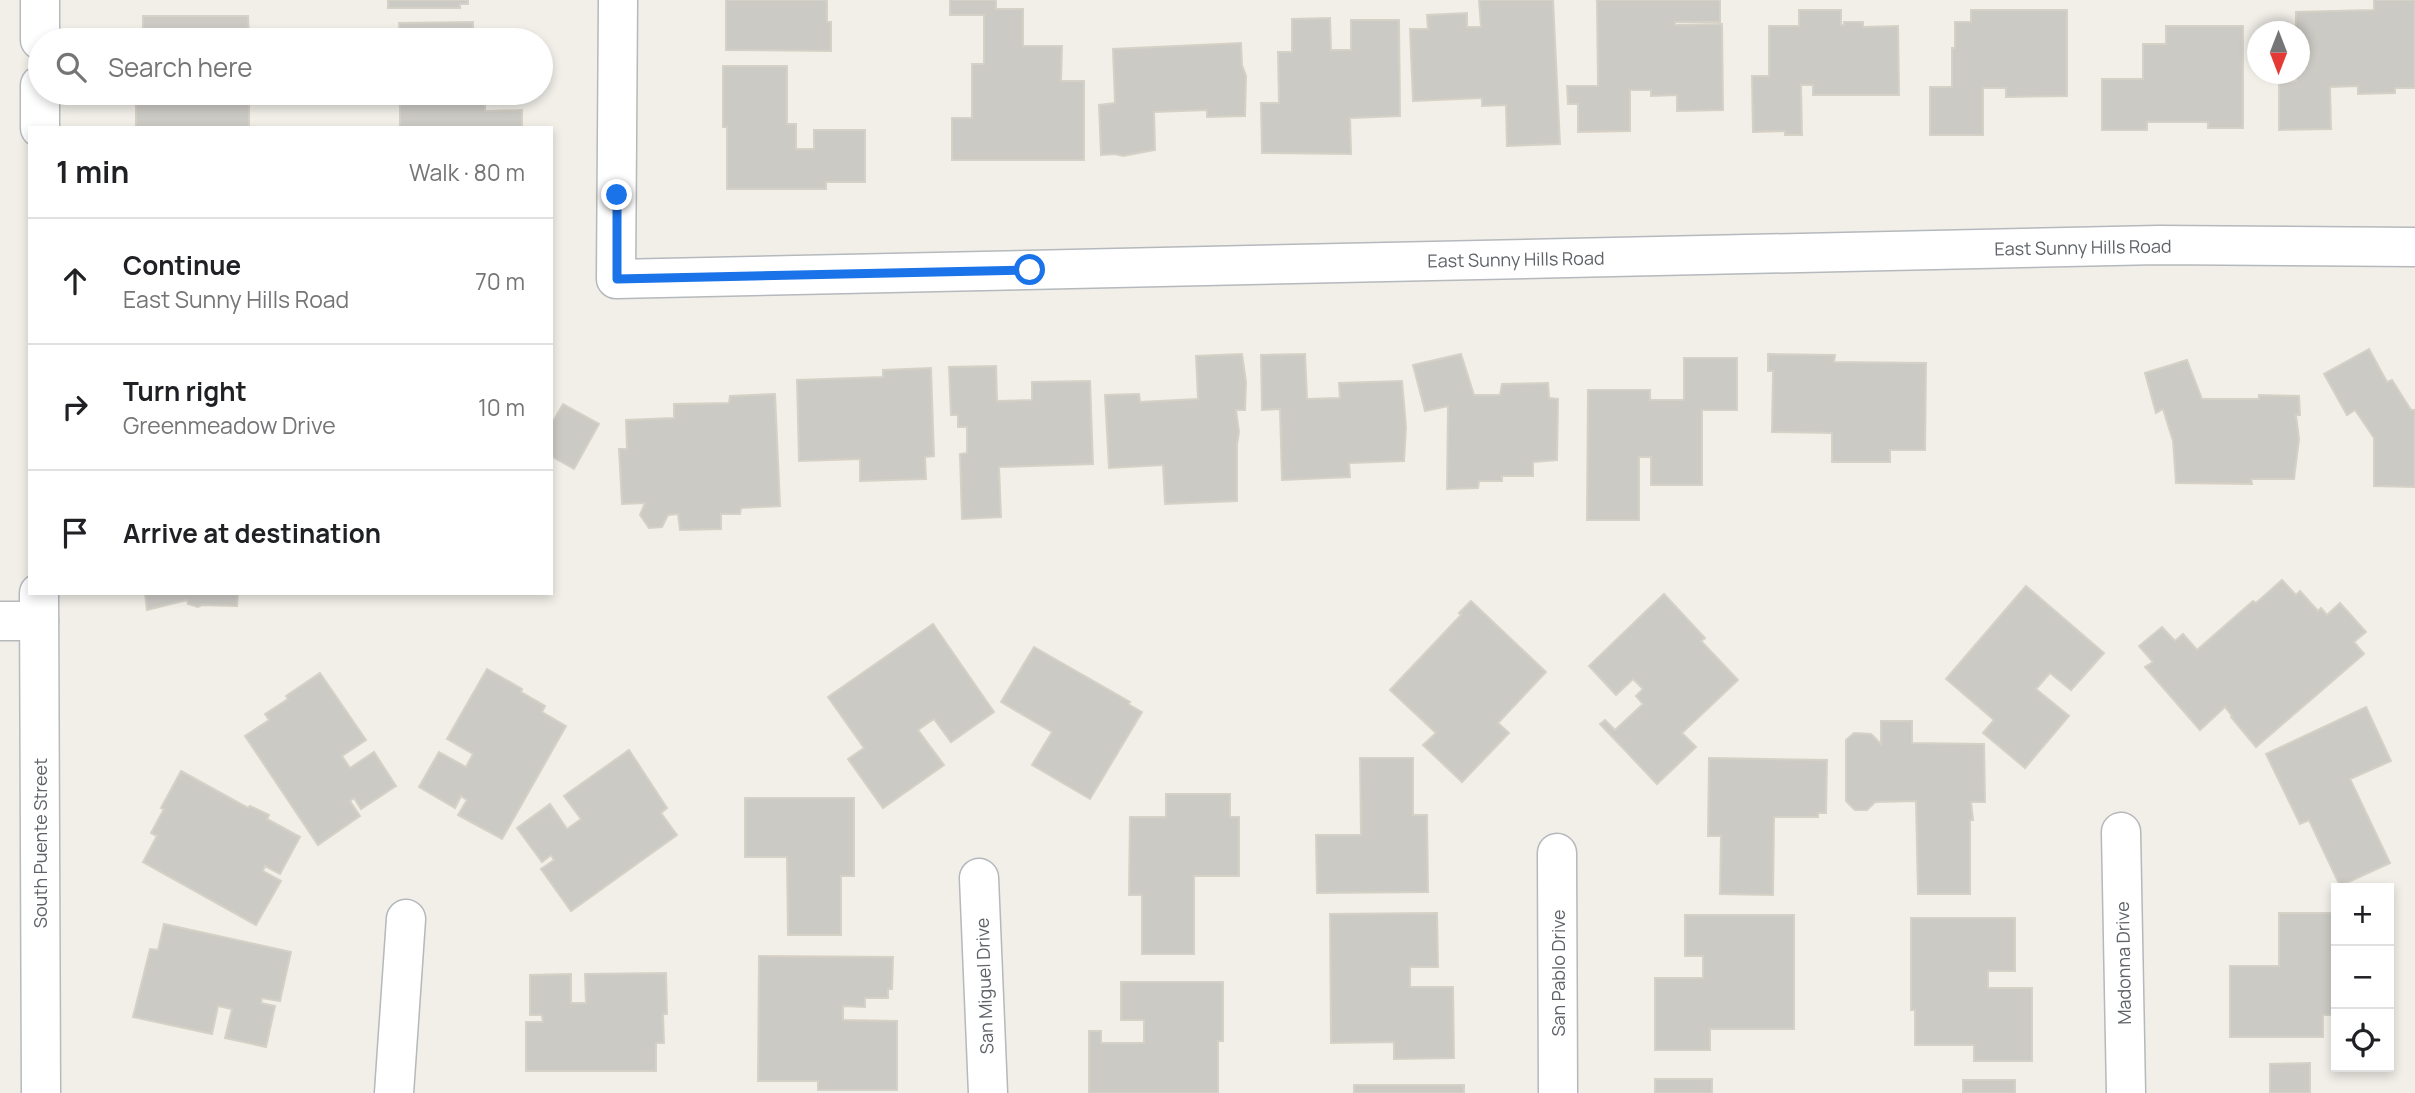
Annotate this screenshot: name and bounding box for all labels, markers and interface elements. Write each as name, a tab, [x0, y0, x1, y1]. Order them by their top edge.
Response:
north arrow	[2247, 21, 2310, 84]
search box	[28, 28, 553, 105]
icon: search	[52, 48, 90, 86]
text: Search here	[108, 49, 253, 85]
text: 1 min	[56, 151, 129, 192]
text: Walk · 80 m	[409, 156, 525, 188]
route end	[601, 179, 632, 210]
street label: East Sunny Hills Road	[1994, 233, 2172, 261]
street label: East Sunny Hills Road	[1427, 245, 1605, 273]
text: Continue	[123, 247, 241, 283]
route start	[1014, 254, 1045, 285]
icon: ahead	[56, 262, 94, 300]
text: 70 m	[475, 265, 525, 297]
text: East Sunny Hills Road	[123, 283, 349, 315]
text: Turn right	[123, 373, 247, 409]
icon: right	[56, 388, 94, 426]
text: 10 m	[478, 391, 525, 423]
text: Greenmeadow Drive	[123, 409, 336, 441]
icon: arrive	[56, 514, 94, 552]
text: Arrive at destination	[123, 515, 381, 551]
street label: South Puente Street	[28, 758, 52, 928]
map controls	[2331, 883, 2394, 1072]
button: +	[2331, 883, 2394, 946]
street label: Madonna Drive	[2110, 901, 2136, 1025]
street label: San Pablo Drive	[1546, 909, 1570, 1037]
street label: San Miguel Drive	[970, 917, 998, 1055]
button: −	[2331, 946, 2394, 1009]
button: locate	[2331, 1009, 2394, 1072]

